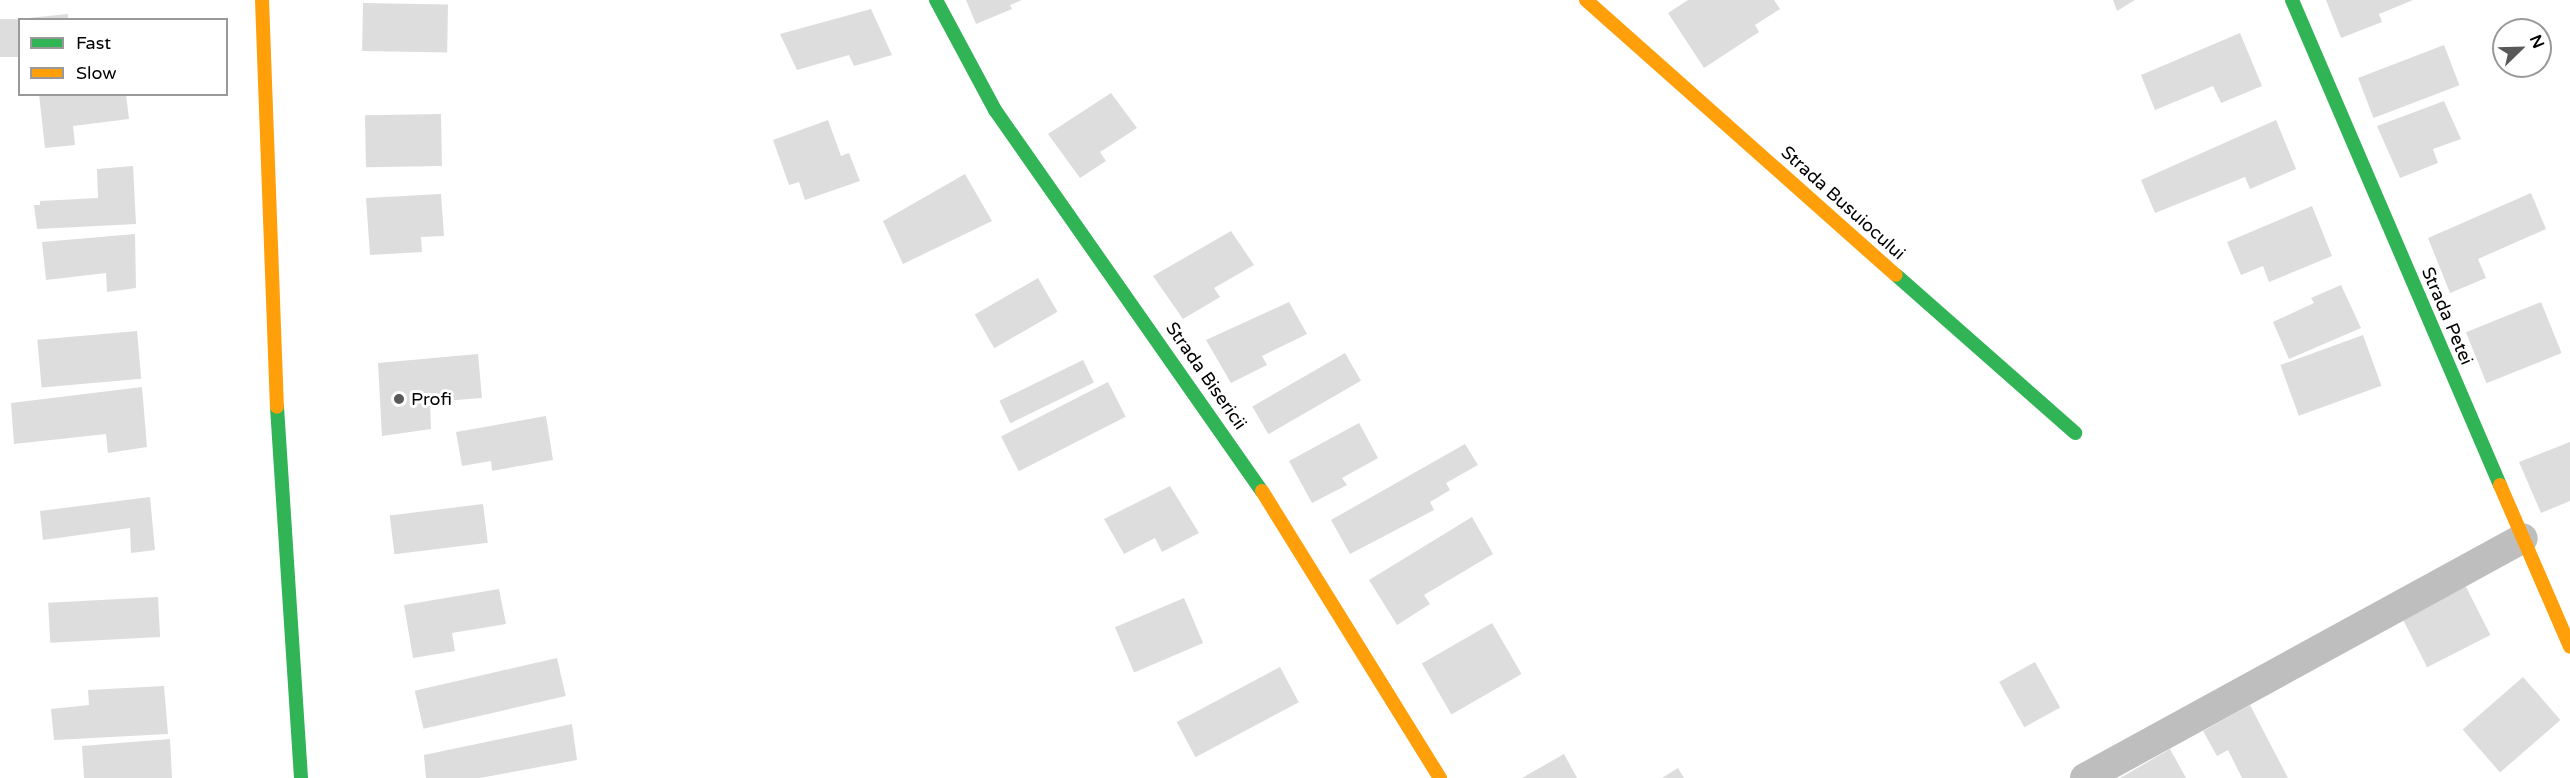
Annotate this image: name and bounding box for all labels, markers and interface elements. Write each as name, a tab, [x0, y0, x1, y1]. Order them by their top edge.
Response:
legend	[18, 18, 228, 96]
north arrow	[2492, 18, 2552, 78]
text: Fast	[76, 32, 111, 54]
text: N	[2525, 32, 2548, 52]
text: Slow	[76, 62, 117, 84]
street label: Strada Busuiocului	[1776, 142, 1910, 264]
street label: Strada Petei	[2417, 264, 2477, 368]
street label: Strada Bisericii	[1161, 318, 1251, 434]
place label: Profi	[411, 388, 452, 410]
marker: Profi	[392, 392, 406, 406]

